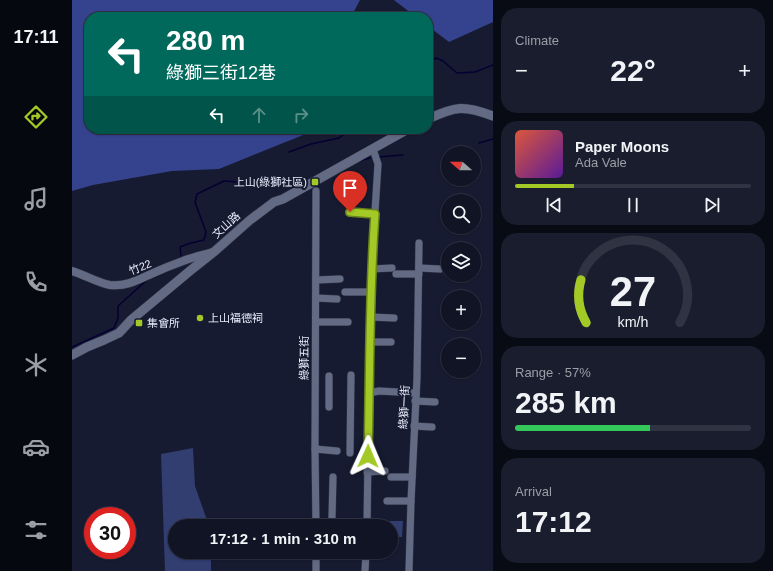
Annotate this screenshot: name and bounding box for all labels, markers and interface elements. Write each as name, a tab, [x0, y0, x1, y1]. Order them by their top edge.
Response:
text: 280 m	[166, 25, 245, 56]
text: 17:11	[13, 27, 59, 47]
icon: left	[100, 28, 152, 80]
text: Climate	[515, 33, 559, 48]
text: 22°	[610, 54, 656, 87]
text: −	[515, 58, 528, 83]
text: +	[738, 58, 751, 83]
text: 綠獅三街12巷	[166, 63, 276, 83]
icon: directions	[22, 103, 50, 131]
icon: left	[206, 104, 228, 126]
icon: ahead	[248, 104, 270, 126]
icon: right	[290, 104, 312, 126]
text: Paper Moons	[575, 138, 669, 155]
north arrow	[441, 146, 481, 186]
map controls	[441, 146, 481, 378]
text: Ada Vale	[575, 155, 627, 170]
pin	[333, 171, 367, 212]
place label: 上山(綠獅社區)	[234, 176, 307, 188]
marker: 上山(綠獅社區)	[310, 177, 320, 187]
icon: arrive	[339, 177, 361, 199]
icon: music	[22, 185, 50, 213]
button: search	[441, 194, 481, 234]
icon: previous	[543, 194, 565, 216]
icon: pause	[622, 194, 644, 216]
icon: next	[701, 194, 723, 216]
street label: 文山路	[210, 210, 242, 240]
button: layers	[441, 242, 481, 282]
street label: 竹22	[127, 257, 153, 277]
icon: phone	[22, 268, 50, 296]
text: 27	[610, 268, 656, 315]
button: +	[441, 290, 481, 330]
place label: 上山福德祠	[208, 312, 263, 324]
marker: 上山福德祠	[195, 313, 205, 323]
text: km/h	[618, 314, 649, 330]
place label: 集會所	[147, 317, 180, 329]
marker: 集會所	[134, 318, 144, 328]
street label: 綠獅五街	[298, 336, 310, 380]
button: −	[441, 338, 481, 378]
icon: climate	[22, 351, 50, 379]
text: Range · 57%	[515, 365, 591, 380]
street label: 綠獅一街	[397, 385, 411, 429]
text: 285 km	[515, 386, 617, 419]
icon: car	[22, 433, 50, 461]
position arrow	[347, 435, 389, 477]
text: Arrival	[515, 484, 552, 499]
text: 17:12	[515, 505, 592, 538]
speed limit sign: 30	[84, 507, 136, 559]
icon: filters	[22, 516, 50, 544]
text: 17:12 · 1 min · 310 m	[210, 530, 356, 547]

